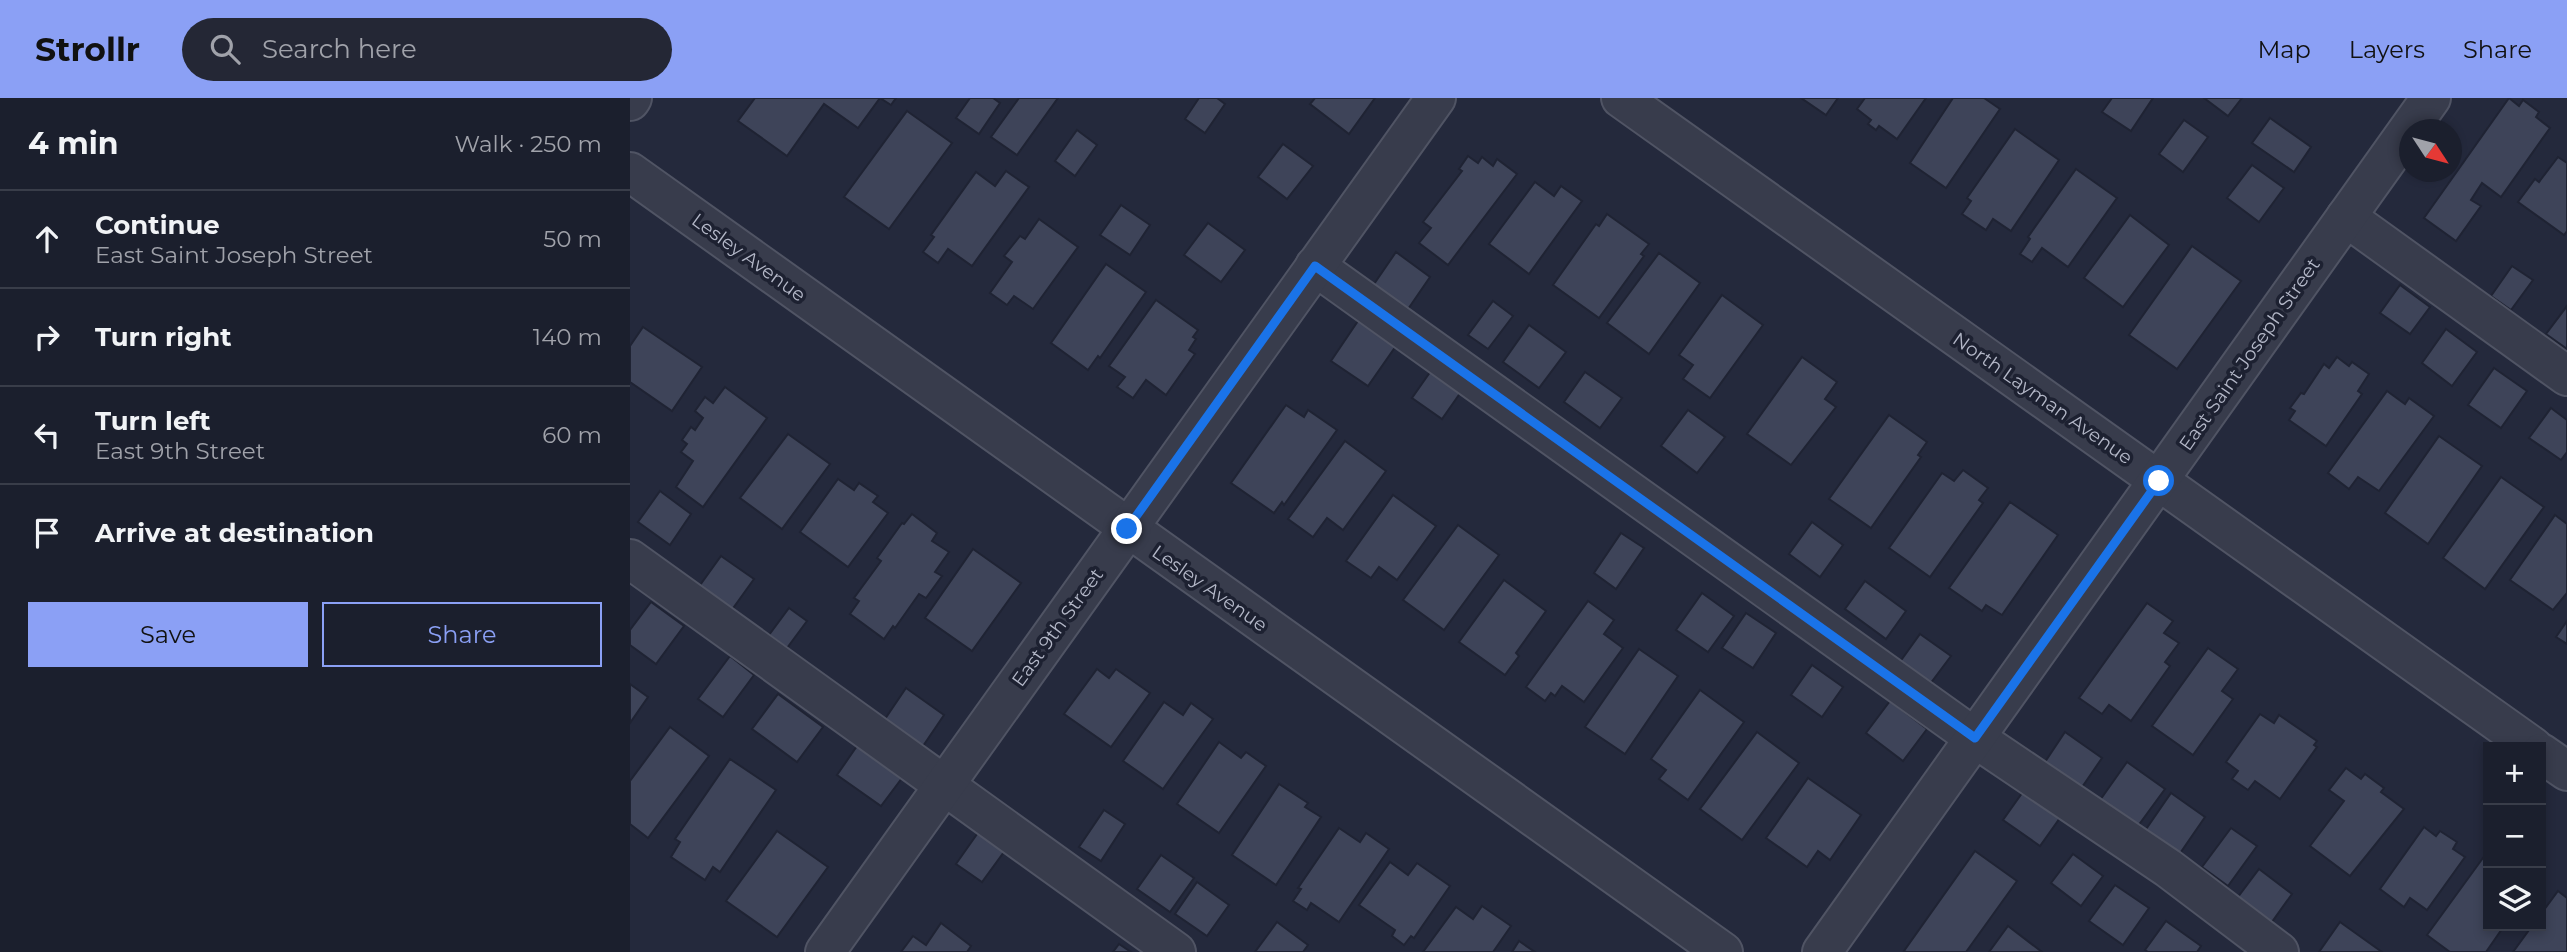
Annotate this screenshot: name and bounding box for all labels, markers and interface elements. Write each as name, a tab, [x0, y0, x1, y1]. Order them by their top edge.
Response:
search box	[182, 18, 672, 81]
text: Strollr	[35, 29, 140, 69]
icon: search	[206, 30, 244, 68]
text: Search here	[262, 33, 417, 65]
text: Map	[2257, 35, 2311, 64]
text: Layers	[2349, 35, 2425, 64]
text: Share	[2463, 35, 2532, 64]
north arrow	[2399, 119, 2462, 182]
text: 4 min	[28, 125, 118, 162]
text: Walk · 250 m	[455, 130, 602, 158]
street label: Lesley Avenue	[687, 208, 810, 306]
text: Continue	[95, 209, 220, 241]
icon: ahead	[28, 220, 66, 258]
text: 50 m	[543, 225, 602, 253]
text: East Saint Joseph Street	[95, 241, 373, 269]
street label: East Saint Joseph Street	[2174, 253, 2325, 455]
icon: right	[28, 318, 66, 356]
text: Turn right	[95, 321, 231, 353]
text: 140 m	[533, 323, 602, 351]
street label: North Layman Avenue	[1948, 328, 2137, 469]
text: Turn left	[95, 405, 211, 437]
icon: left	[28, 416, 66, 454]
text: 60 m	[542, 421, 602, 449]
text: East 9th Street	[95, 437, 265, 465]
route start	[2143, 465, 2174, 496]
route end	[1111, 513, 1142, 544]
icon: arrive	[28, 514, 66, 552]
text: Arrive at destination	[95, 517, 374, 549]
street label: Lesley Avenue	[1148, 540, 1272, 637]
street label: East 9th Street	[1007, 563, 1108, 691]
button: Save	[28, 602, 308, 667]
button: Share	[322, 602, 602, 667]
map controls	[2483, 742, 2546, 931]
button: +	[2483, 742, 2546, 805]
button: −	[2483, 805, 2546, 868]
button: layers	[2483, 868, 2546, 931]

